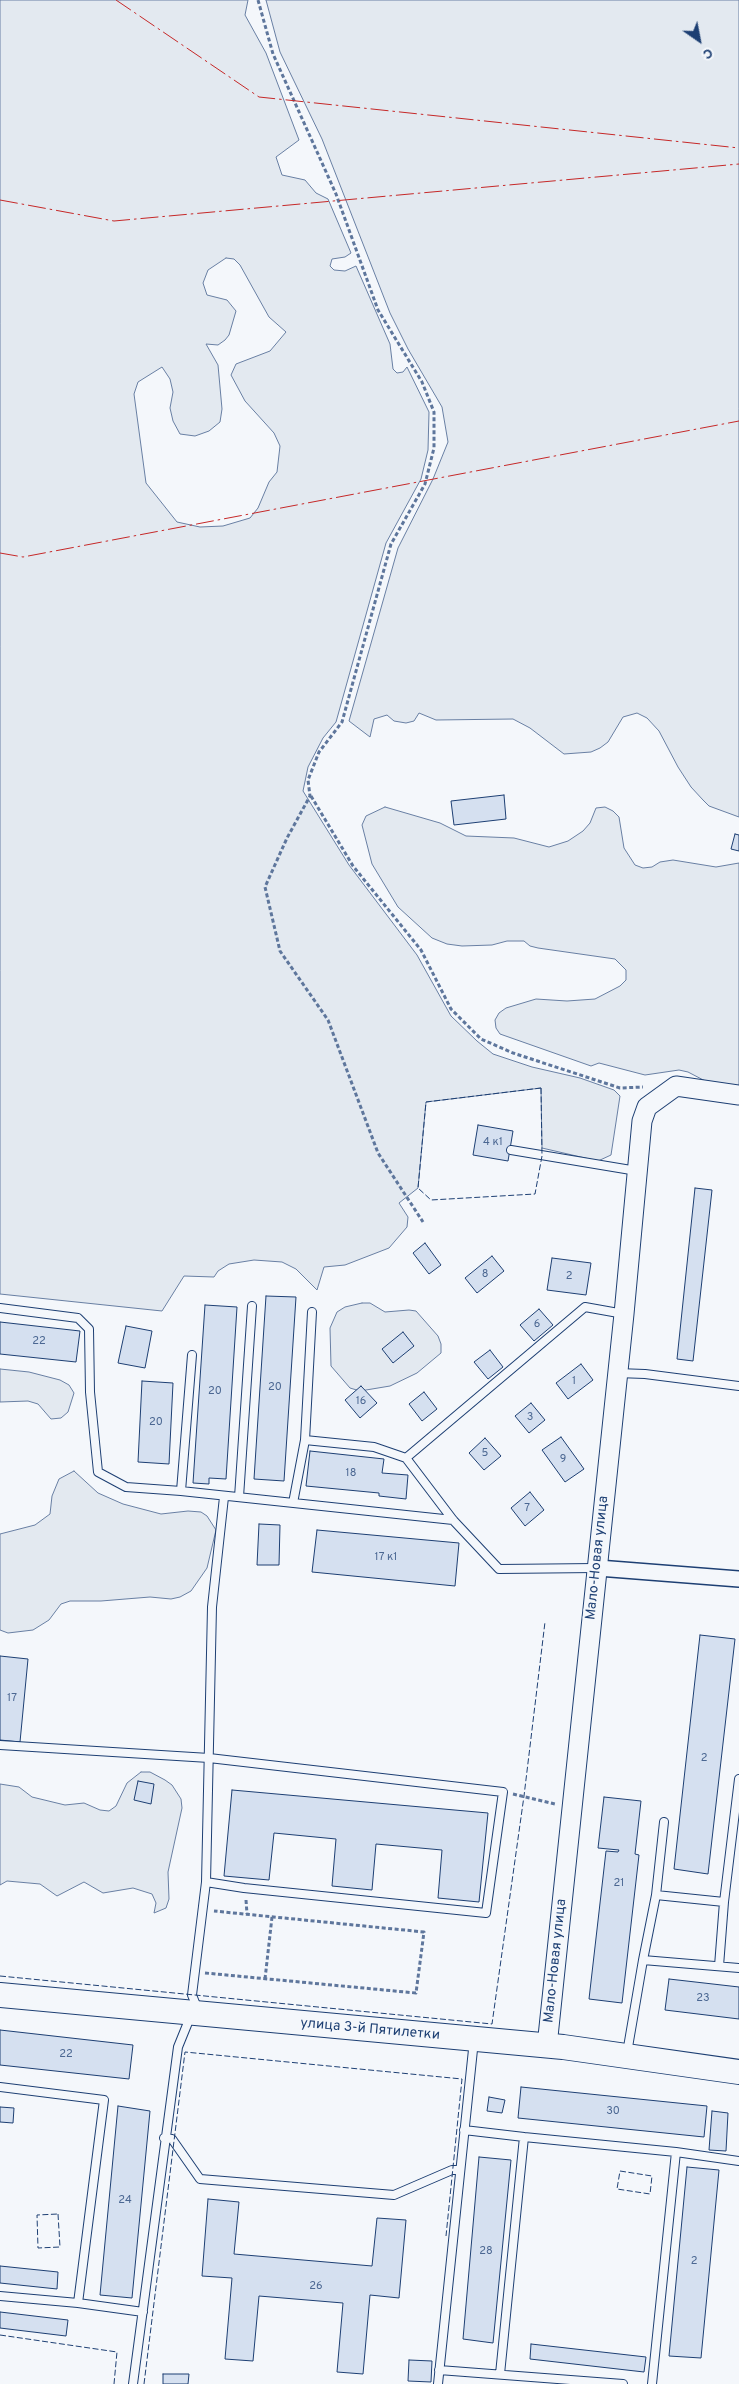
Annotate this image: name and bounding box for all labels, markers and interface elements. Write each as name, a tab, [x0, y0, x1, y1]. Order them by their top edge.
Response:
north arrow	[674, 15, 724, 65]
text: С	[699, 43, 716, 63]
house number: 4 к1	[483, 1136, 503, 1150]
house number: 8	[482, 1268, 488, 1282]
house number: 2	[566, 1270, 572, 1284]
house number: 6	[534, 1318, 540, 1332]
house number: 22	[32, 1335, 46, 1349]
house number: 1	[572, 1375, 576, 1389]
house number: 20	[268, 1381, 282, 1395]
house number: 20	[208, 1385, 222, 1399]
house number: 16	[356, 1395, 366, 1409]
house number: 3	[527, 1411, 533, 1425]
house number: 20	[149, 1416, 163, 1430]
house number: 5	[482, 1447, 488, 1461]
house number: 9	[560, 1453, 566, 1467]
house number: 18	[346, 1467, 356, 1481]
street label: Мало-Новая улица	[583, 1495, 613, 1621]
house number: 7	[524, 1502, 530, 1516]
house number: 17 к1	[375, 1551, 397, 1565]
house number: 17	[7, 1692, 17, 1706]
house number: 2	[701, 1752, 707, 1766]
house number: 21	[614, 1877, 624, 1891]
street label: Мало-Новая улица	[541, 1898, 571, 2024]
house number: 23	[696, 1992, 710, 2006]
street label: улица 3-й Пятилетки	[299, 2016, 441, 2044]
house number: 22	[59, 2048, 73, 2062]
house number: 30	[606, 2105, 620, 2119]
house number: 24	[118, 2194, 132, 2208]
house number: 28	[479, 2245, 493, 2259]
house number: 2	[691, 2255, 697, 2269]
house number: 26	[309, 2280, 323, 2294]

